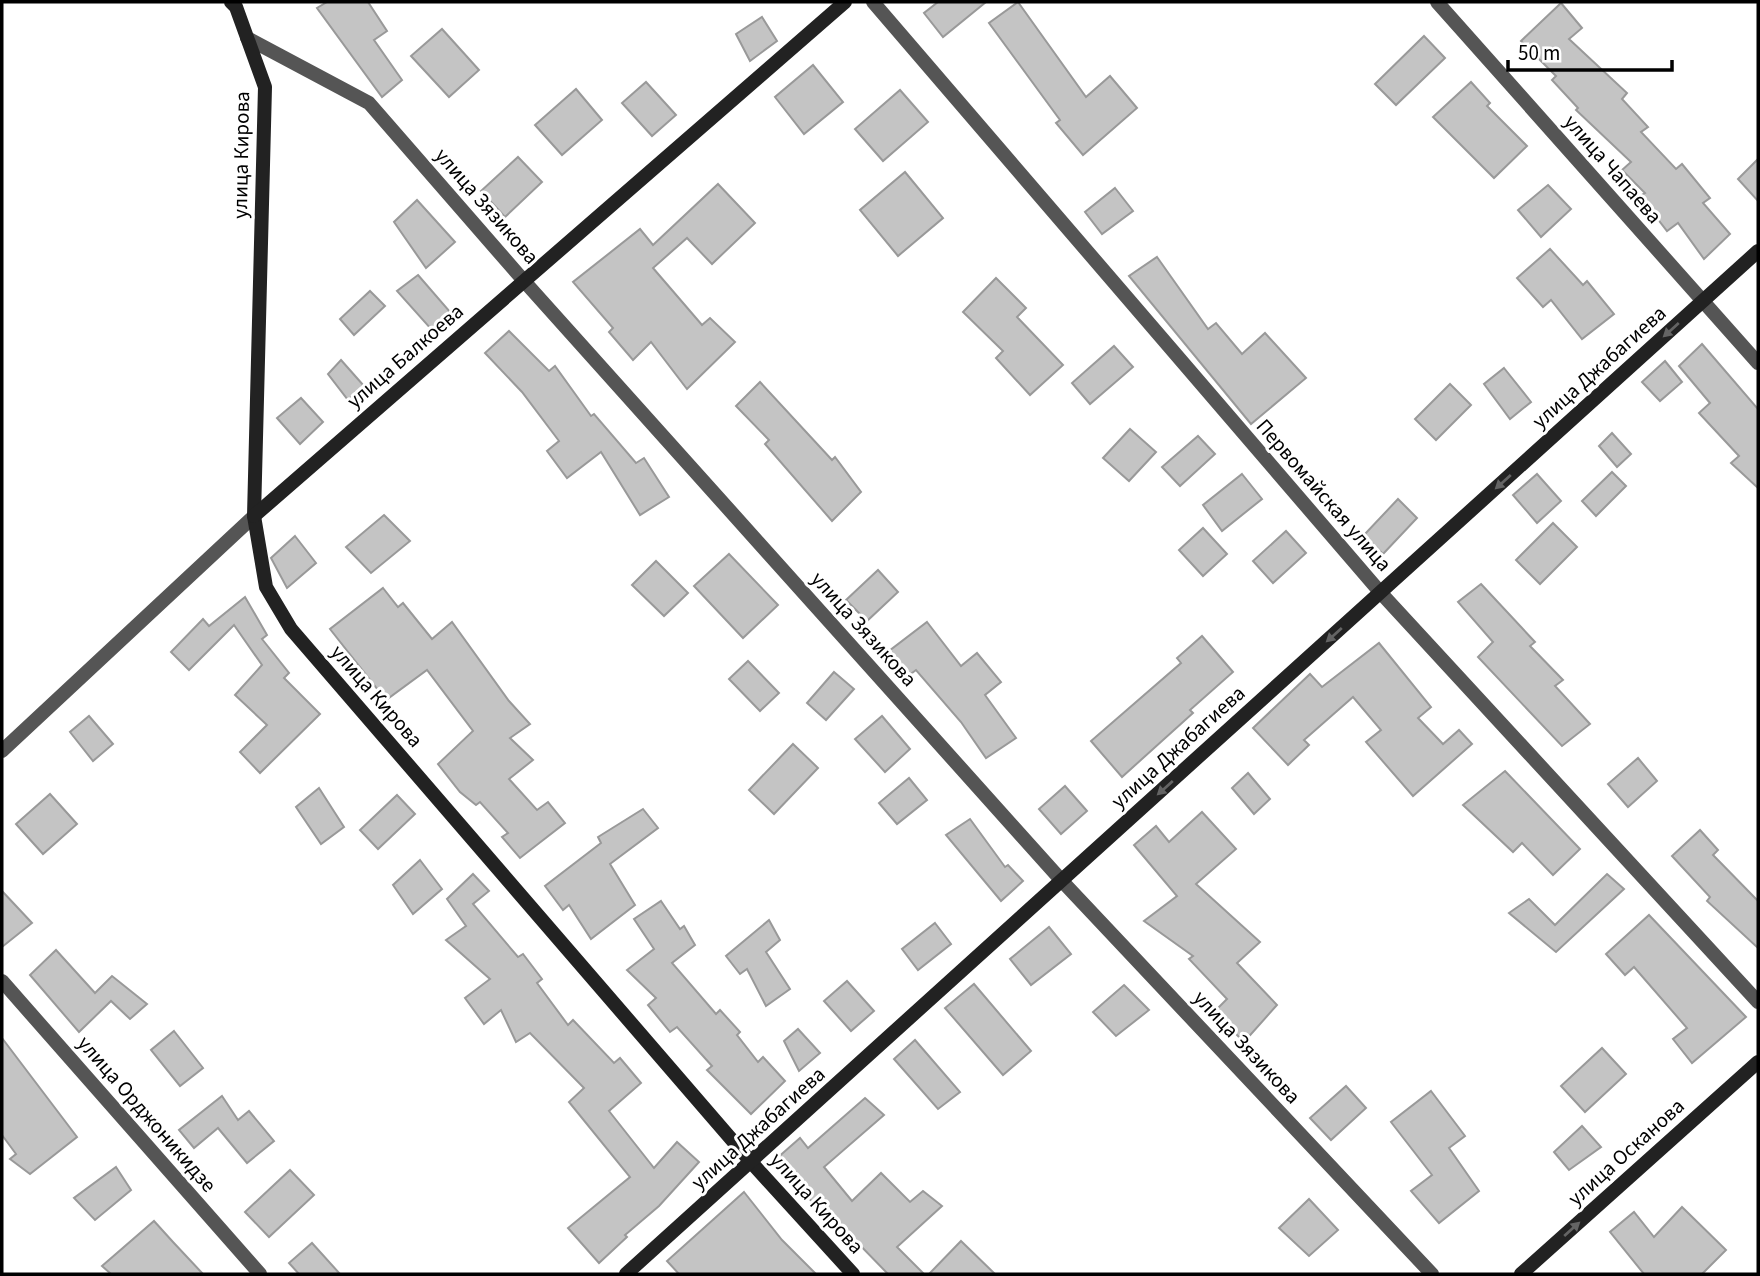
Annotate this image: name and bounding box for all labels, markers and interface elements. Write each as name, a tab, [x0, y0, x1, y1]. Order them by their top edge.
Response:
scale bar	[1508, 28, 1672, 72]
text: 50 m	[1518, 38, 1560, 68]
street label: улица Кирова	[225, 91, 257, 219]
street label: улица Чапаева	[1557, 108, 1669, 230]
street label: улица Зязикова	[428, 141, 546, 271]
street label: улица Балкоева	[340, 297, 470, 415]
street label: улица Джабагиева	[1525, 298, 1673, 436]
one-way arrow	[1663, 322, 1680, 337]
street label: Первомайская улица	[1249, 412, 1399, 578]
one-way arrow	[1494, 474, 1511, 489]
street label: улица Зязикова	[804, 565, 924, 693]
one-way arrow	[1326, 626, 1343, 642]
street label: улица Кирова	[324, 638, 430, 754]
street label: улица Джабагиева	[1104, 678, 1252, 816]
one-way arrow	[1157, 779, 1174, 795]
street label: улица Зязикова	[1186, 984, 1308, 1110]
street label: улица Орджоникидзе	[70, 1029, 224, 1199]
street label: улица Джабагиева	[684, 1059, 832, 1197]
street label: улица Осканова	[1561, 1091, 1691, 1213]
street label: улица Кирова	[763, 1146, 871, 1260]
one-way arrow	[1563, 1221, 1581, 1237]

